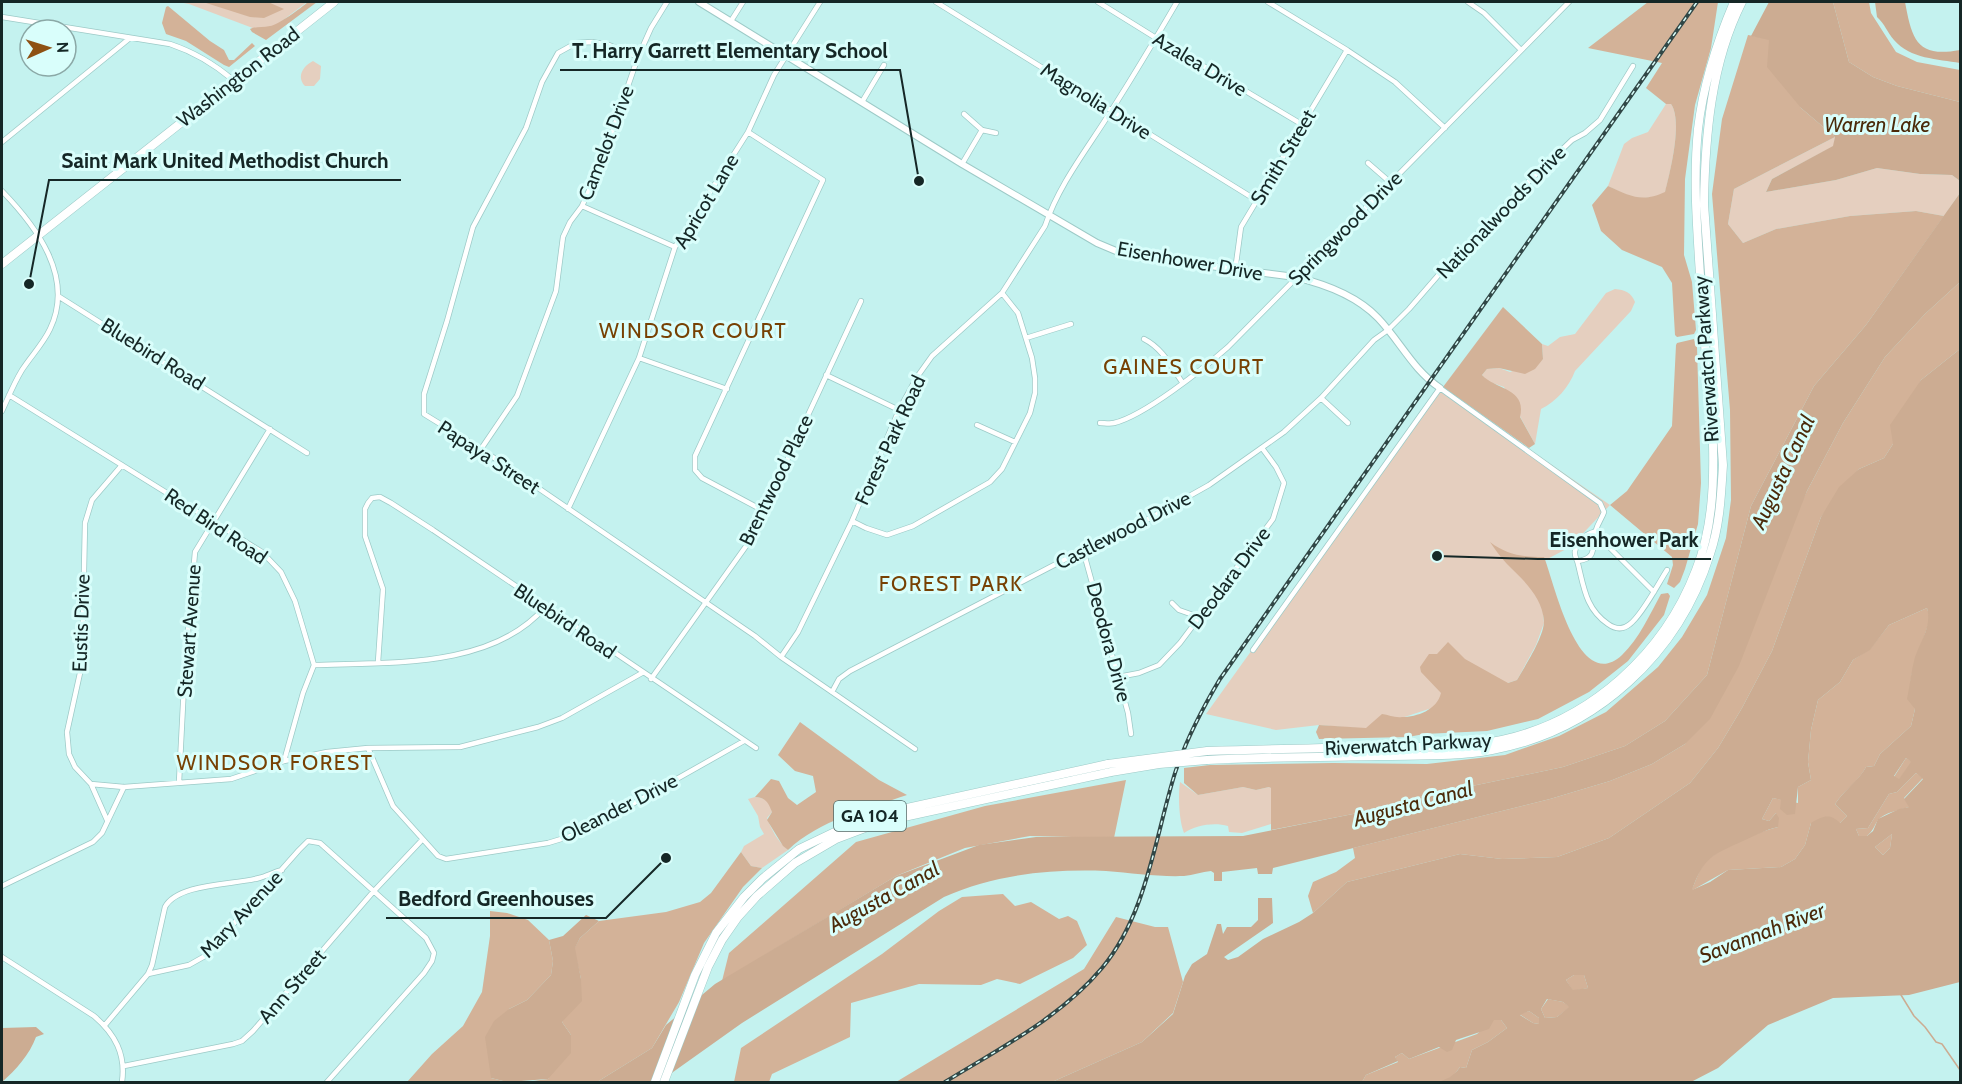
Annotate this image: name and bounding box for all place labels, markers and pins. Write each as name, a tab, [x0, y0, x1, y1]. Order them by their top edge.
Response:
callout: T. Harry Garrett Elementary School	[560, 31, 900, 70]
callout: Saint Mark United Methodist Church	[49, 141, 401, 180]
callout: Eisenhower Park	[1538, 520, 1711, 559]
callout: Bedford Greenhouses	[386, 879, 606, 918]

